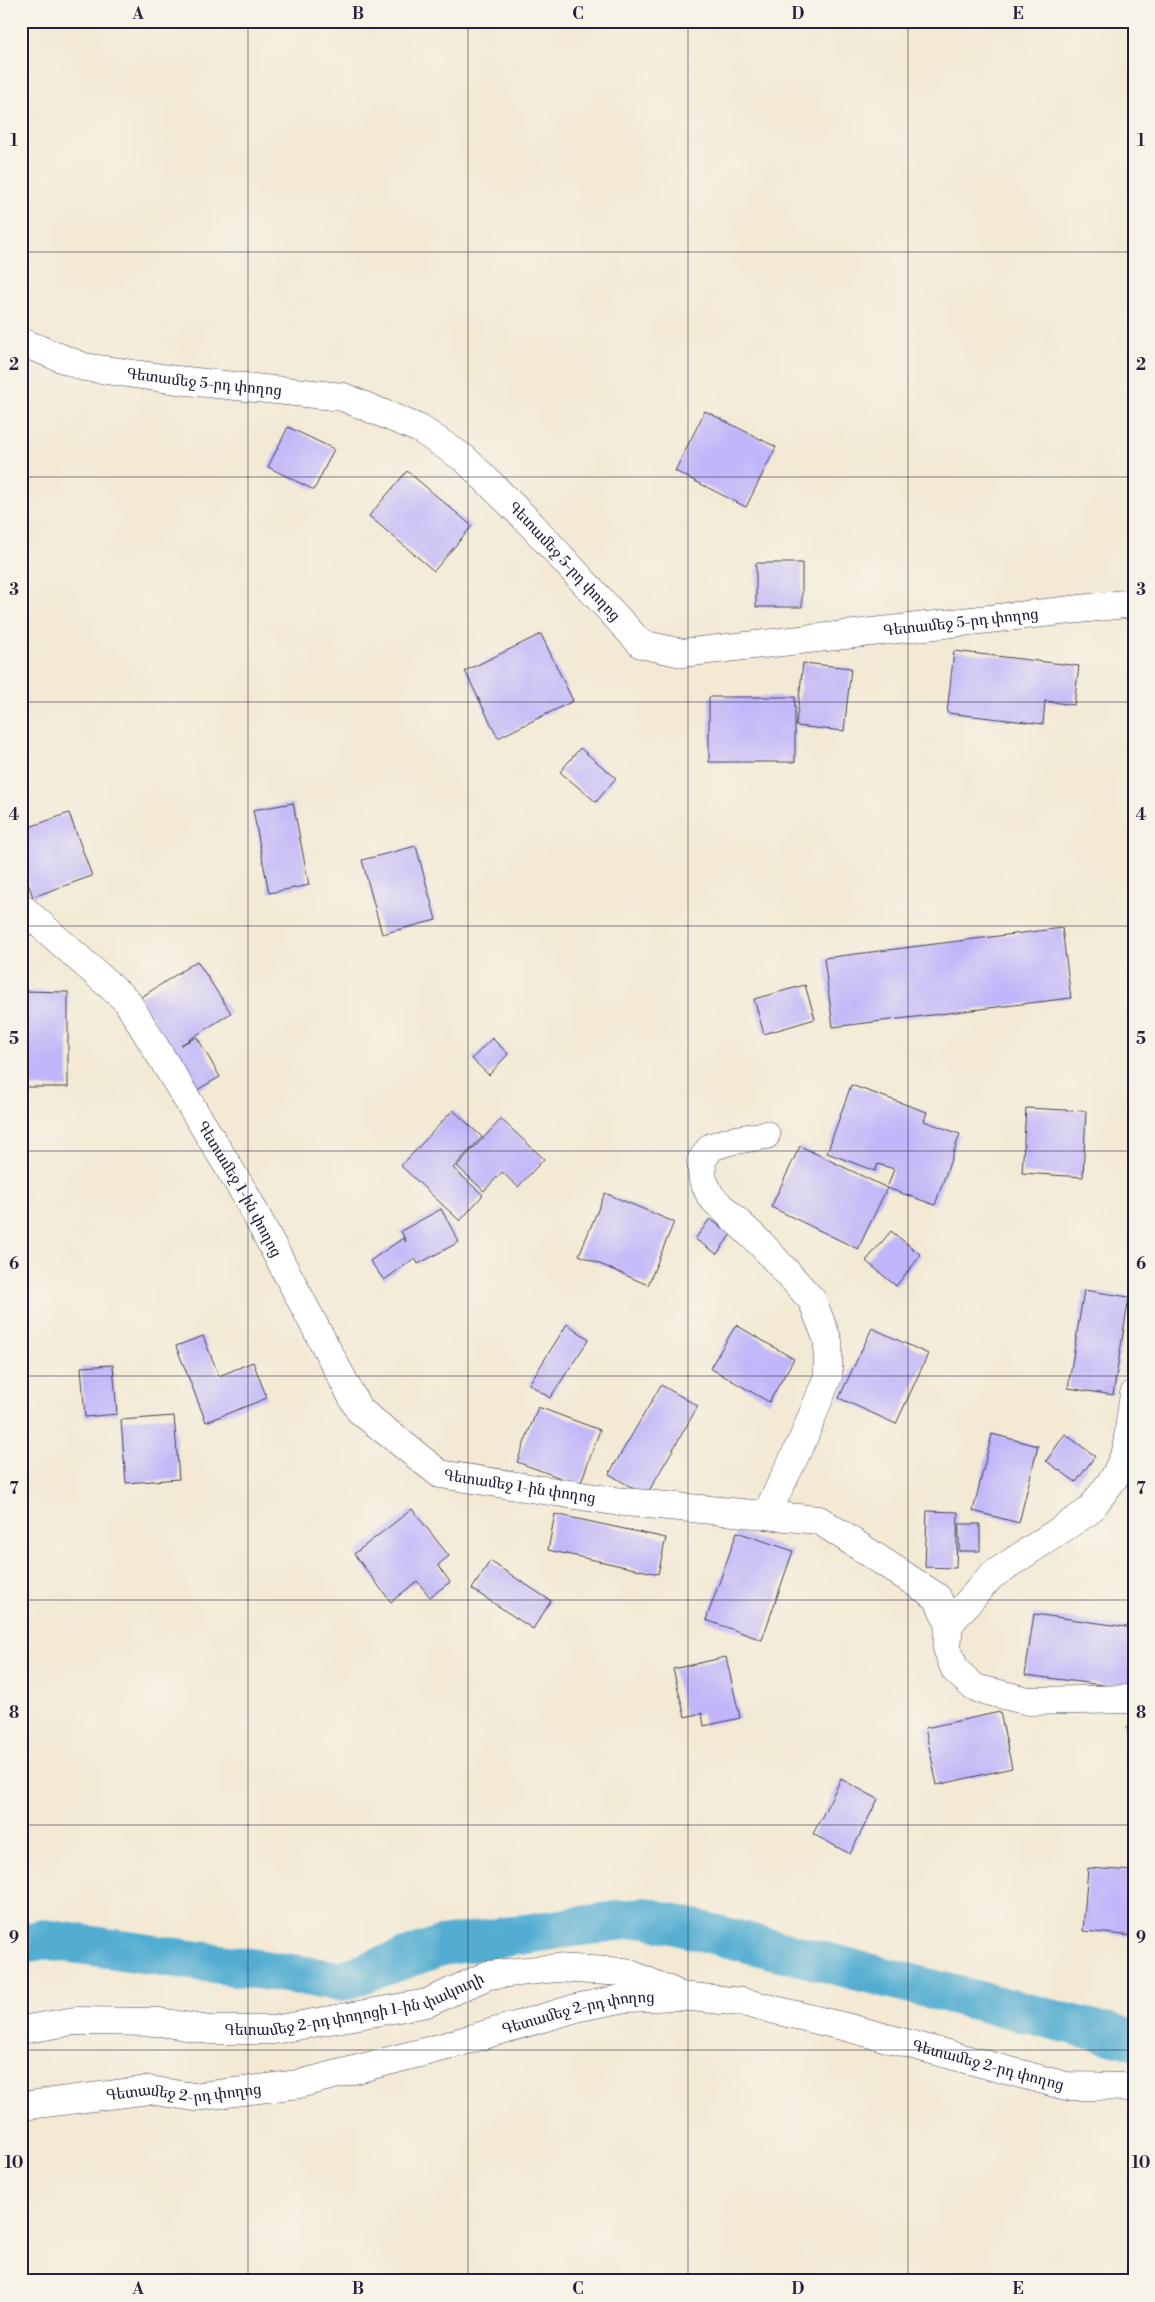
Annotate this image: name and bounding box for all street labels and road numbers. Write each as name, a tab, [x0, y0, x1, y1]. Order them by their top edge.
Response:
street label: Գետամեջ 5-րդ փողոց	[125, 364, 283, 400]
street label: Գետամեջ 5-րդ փողոց	[505, 498, 625, 625]
street label: Գետամեջ 5-րդ փողոց	[882, 604, 1040, 640]
street label: Գետամեջ 1-ին փողոց	[193, 1118, 286, 1260]
street label: Գետամեջ 1-ին փողոց	[442, 1465, 597, 1508]
street label: Գետամեջ 2-րդ փողոցի 1-ին փակուղի	[224, 1969, 487, 2040]
street label: Գետամեջ 2-րդ փողոց	[500, 1987, 655, 2039]
street label: Գետամեջ 2-րդ փողոց	[910, 2036, 1066, 2095]
street label: Գետամեջ 2-րդ փողոց	[105, 2079, 262, 2107]

